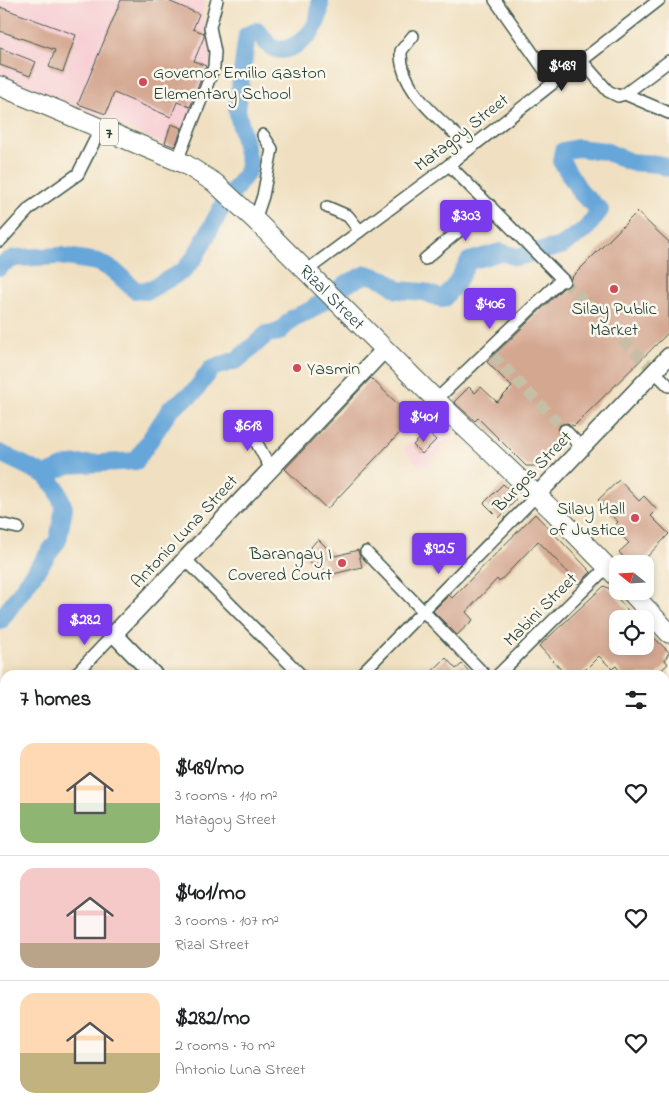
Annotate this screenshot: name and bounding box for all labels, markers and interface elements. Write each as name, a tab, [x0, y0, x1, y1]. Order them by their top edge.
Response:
pin: $489	[532, 49, 592, 92]
text: $489	[548, 54, 576, 78]
place label: Governor Emilio Gaston Elementary School	[153, 61, 326, 108]
marker: Governor Emilio Gaston Elementary School	[137, 76, 149, 88]
street label: Matagoy Street	[409, 88, 516, 180]
road number: 7	[100, 118, 118, 146]
pin: $303	[436, 200, 496, 242]
text: $303	[451, 204, 481, 228]
street label: Rizal Street	[292, 260, 370, 337]
marker: Silay Public Market	[608, 283, 620, 295]
pin: $406	[460, 288, 520, 330]
text: $406	[475, 292, 505, 316]
place label: Silay Public Market	[572, 297, 656, 344]
place label: Yasmin	[307, 357, 360, 383]
marker: Yasmin	[291, 362, 303, 374]
pin: $401	[394, 400, 454, 443]
text: $401	[410, 405, 438, 429]
pin: $618	[218, 410, 278, 452]
text: $618	[234, 414, 262, 438]
street label: Burgos Street	[487, 426, 580, 520]
street label: Antonio Luna Street	[126, 470, 245, 595]
place label: Silay Hall of Justice	[549, 497, 626, 544]
marker: Silay Hall of Justice	[629, 512, 641, 524]
pin: $925	[409, 532, 469, 575]
text: $925	[423, 537, 455, 561]
place label: Barangay I Covered Court	[228, 542, 332, 589]
north arrow	[609, 555, 654, 600]
map controls	[609, 555, 654, 655]
marker: Barangay I Covered Court	[336, 557, 348, 569]
street label: Mabini Street	[499, 568, 584, 653]
pin: $282	[55, 604, 115, 646]
text: $282	[69, 608, 101, 632]
button: locate	[609, 610, 654, 655]
text: 7 homes	[20, 685, 91, 715]
icon: filters	[622, 686, 650, 714]
text: $489/mo	[175, 754, 244, 784]
icon: home	[60, 763, 120, 823]
icon: heart	[622, 779, 650, 807]
text: 3 rooms · 110 m²	[175, 784, 277, 808]
text: Matagoy Street	[175, 808, 276, 832]
text: $401/mo	[175, 879, 246, 909]
icon: home	[60, 888, 120, 948]
icon: heart	[622, 904, 650, 932]
text: 3 rooms · 107 m²	[175, 909, 279, 933]
text: Rizal Street	[175, 933, 249, 957]
text: $282/mo	[175, 1004, 250, 1034]
icon: home	[60, 1013, 120, 1073]
icon: heart	[622, 1029, 650, 1057]
text: 2 rooms · 70 m²	[175, 1034, 275, 1058]
text: Antonio Luna Street	[175, 1058, 305, 1082]

